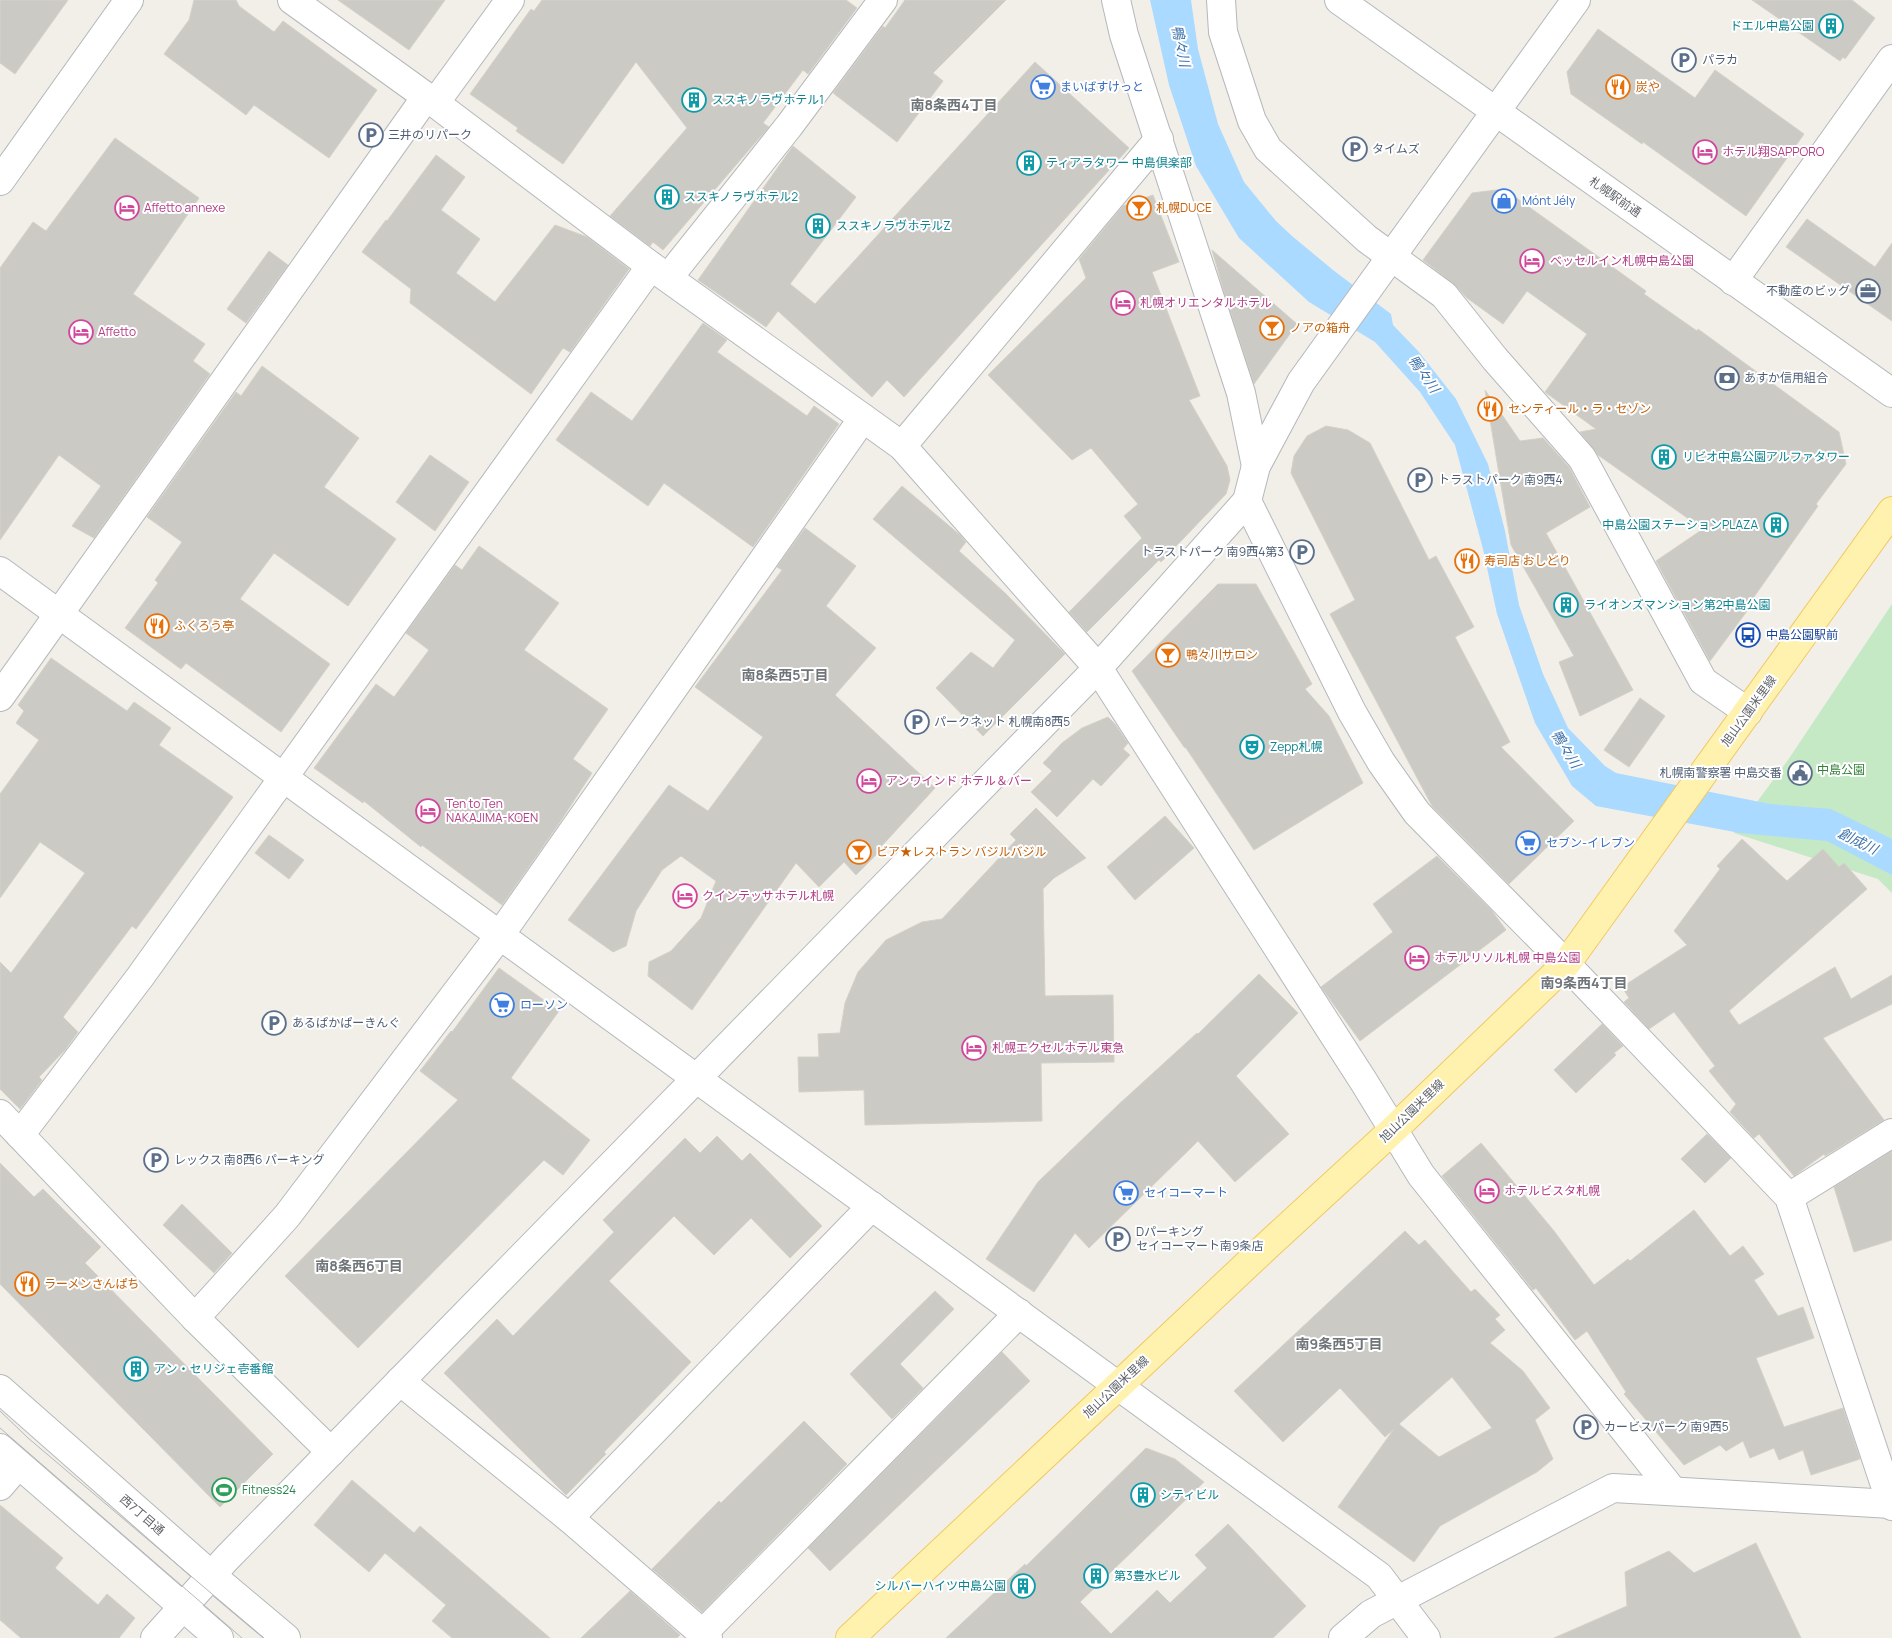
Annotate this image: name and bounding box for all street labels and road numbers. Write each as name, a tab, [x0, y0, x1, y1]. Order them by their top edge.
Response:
street label: 札幌駅前通	[1586, 172, 1645, 221]
street label: 旭山公園米里線	[1717, 672, 1780, 750]
street label: 旭山公園米里線	[1376, 1075, 1448, 1146]
street label: 旭山公園米里線	[1079, 1352, 1152, 1422]
street label: 西7丁目通	[116, 1490, 168, 1539]

